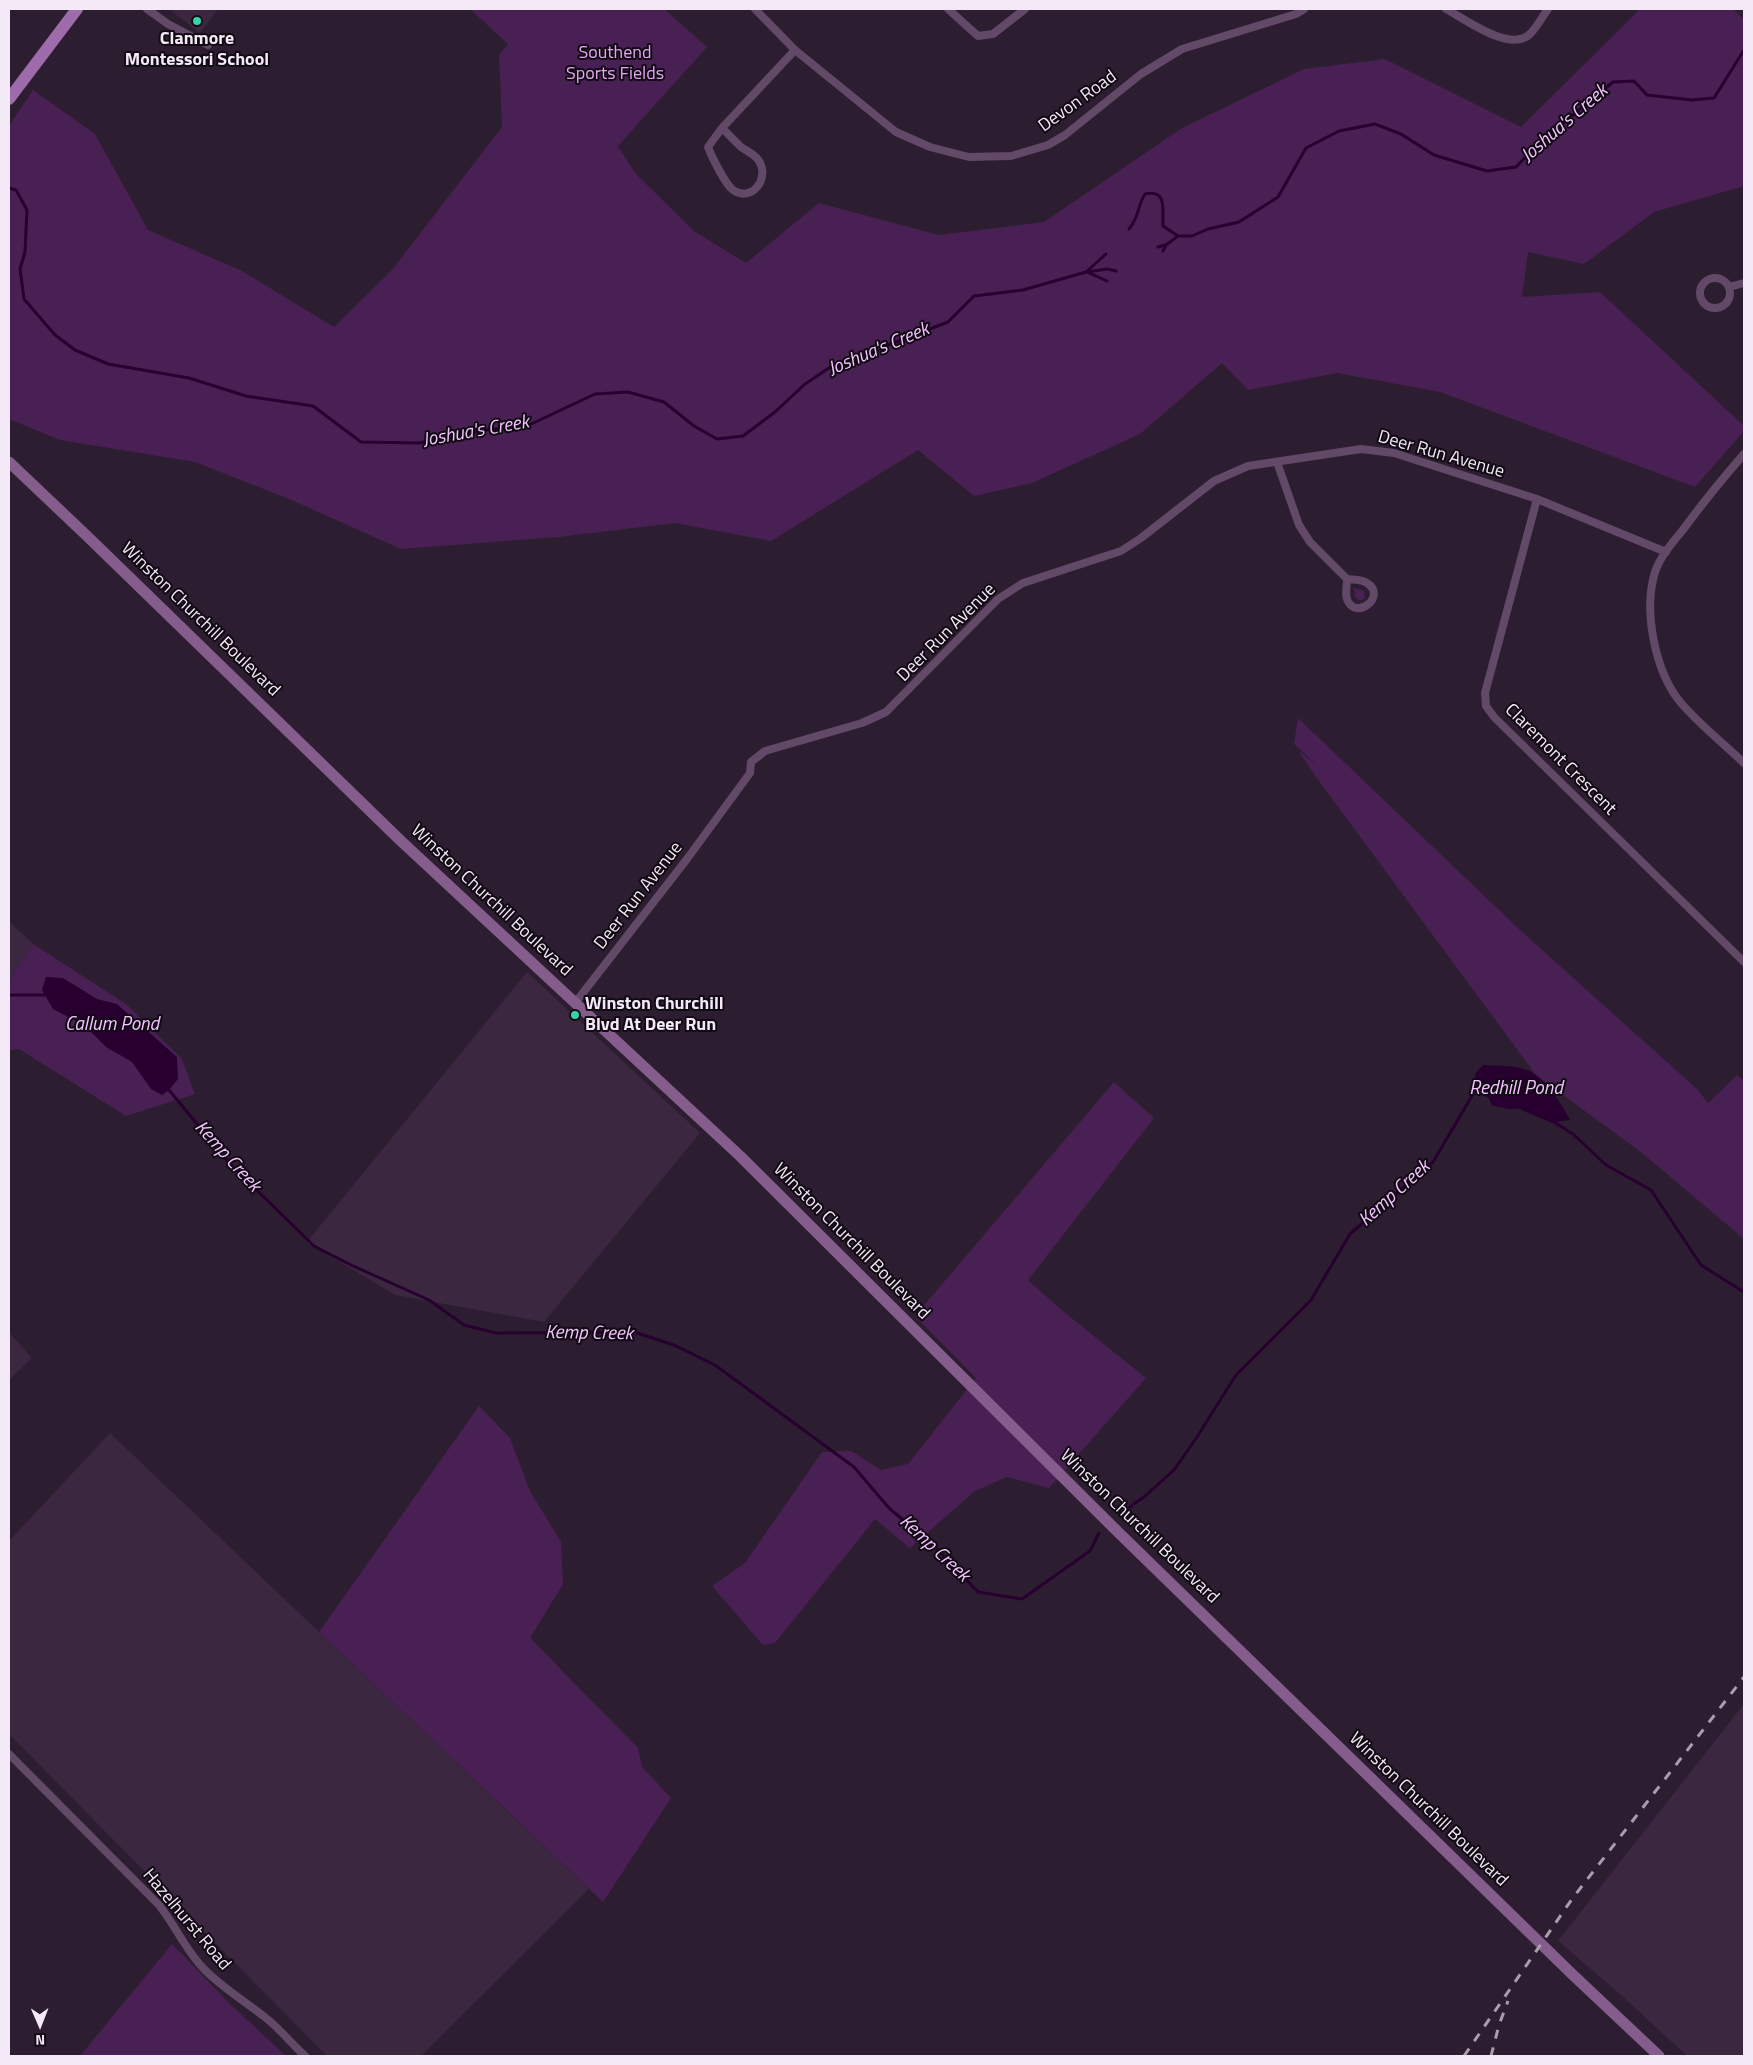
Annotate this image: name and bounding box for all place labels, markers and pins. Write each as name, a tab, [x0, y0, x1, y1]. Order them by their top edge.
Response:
marker: Clanmore Montessori School	[191, 15, 203, 27]
place label: Clanmore Montessori School	[125, 29, 269, 72]
place label: Winston Churchill Blvd At Deer Run	[585, 994, 724, 1036]
marker: Winston Churchill Blvd At Deer Run	[569, 1009, 581, 1021]

